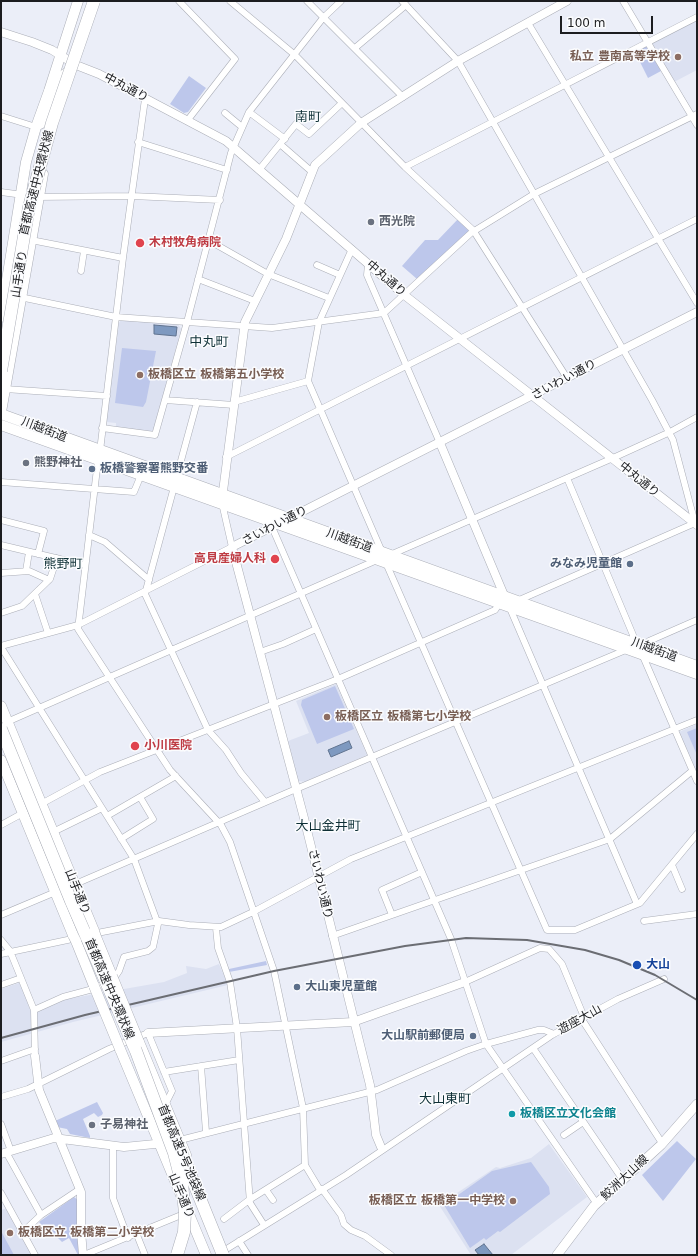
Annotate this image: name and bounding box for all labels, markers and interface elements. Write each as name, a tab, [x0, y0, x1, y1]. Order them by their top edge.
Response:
scale bar	[562, 8, 655, 34]
text: 100 m	[567, 16, 605, 30]
place label: 私立 豊南高等学校	[570, 50, 670, 64]
marker: 私立 豊南高等学校	[673, 52, 683, 62]
street label: 中丸通り	[101, 70, 151, 106]
district label: 南町	[295, 110, 321, 126]
street label: 首都高速中央環状線	[17, 129, 57, 237]
place label: 西光院	[379, 215, 415, 229]
marker: 西光院	[366, 217, 376, 227]
place label: 木村牧角病院	[149, 236, 221, 250]
marker: 木村牧角病院	[134, 237, 146, 249]
street label: 山手通り	[9, 249, 31, 299]
street label: 中丸通り	[363, 258, 409, 300]
district label: 中丸町	[190, 335, 228, 351]
street label: さいわい通り	[529, 357, 599, 403]
place label: 板橋区立 板橋第五小学校	[148, 368, 284, 382]
marker: 板橋区立 板橋第五小学校	[135, 370, 145, 380]
street label: 川越街道	[19, 415, 69, 445]
place label: 熊野神社	[34, 456, 82, 470]
marker: 熊野神社	[21, 458, 31, 468]
street label: 中丸通り	[616, 459, 662, 501]
place label: 板橋警察署熊野交番	[100, 462, 208, 476]
marker: 板橋警察署熊野交番	[87, 464, 97, 474]
street label: さいわい通り	[240, 503, 310, 549]
street label: 川越街道	[324, 526, 374, 556]
place label: 高見産婦人科	[194, 552, 266, 566]
marker: 高見産婦人科	[269, 553, 281, 565]
district label: 熊野町	[44, 557, 82, 573]
place label: みなみ児童館	[550, 557, 622, 571]
marker: みなみ児童館	[625, 559, 635, 569]
street label: 川越街道	[629, 635, 679, 665]
place label: 板橋区立 板橋第七小学校	[335, 710, 471, 724]
marker: 板橋区立 板橋第七小学校	[322, 712, 332, 722]
place label: 小川医院	[144, 739, 192, 753]
marker: 小川医院	[129, 740, 141, 752]
district label: 大山金井町	[296, 819, 360, 835]
street label: さいわい通り	[305, 847, 335, 921]
street label: 山手通り	[61, 867, 93, 917]
street label: 首都高速中央環状線	[81, 936, 137, 1042]
place label: 大山	[646, 958, 670, 972]
marker: 大山	[631, 959, 643, 971]
place label: 大山東児童館	[305, 980, 377, 994]
marker: 大山東児童館	[292, 982, 302, 992]
street label: 遊座大山	[556, 1002, 604, 1038]
place label: 大山駅前郵便局	[381, 1029, 465, 1043]
marker: 大山駅前郵便局	[468, 1031, 478, 1041]
district label: 大山東町	[419, 1092, 471, 1108]
street label: 首都高速5号池袋線	[154, 1102, 208, 1204]
place label: 板橋区立文化会館	[520, 1107, 616, 1121]
marker: 板橋区立文化会館	[507, 1109, 517, 1119]
place label: 子易神社	[100, 1118, 148, 1132]
marker: 子易神社	[87, 1120, 97, 1130]
street label: 鮫洲大山線	[598, 1152, 652, 1204]
street label: 山手通り	[165, 1171, 197, 1221]
place label: 板橋区立 板橋第一中学校	[369, 1194, 505, 1208]
marker: 板橋区立 板橋第一中学校	[508, 1196, 518, 1206]
place label: 板橋区立 板橋第二小学校	[18, 1226, 154, 1240]
marker: 板橋区立 板橋第二小学校	[5, 1228, 15, 1238]

